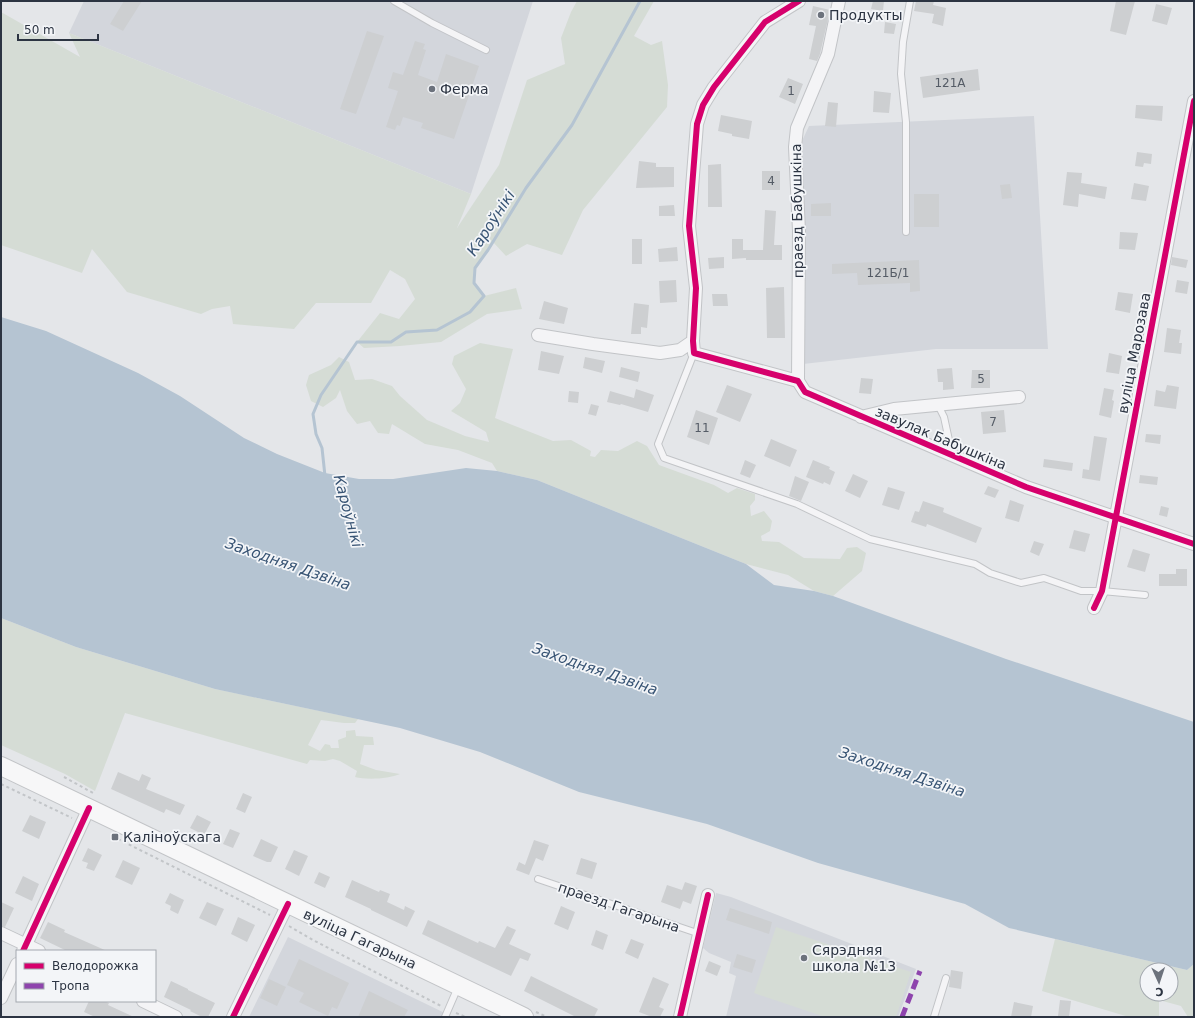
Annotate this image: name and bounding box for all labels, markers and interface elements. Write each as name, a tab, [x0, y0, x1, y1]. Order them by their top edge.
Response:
place label: Продукты	[829, 7, 903, 23]
marker: Продукты	[816, 10, 826, 20]
scale bar	[18, 16, 98, 42]
text: 50 m	[24, 23, 55, 37]
house number: 121А	[934, 76, 966, 90]
place label: Ферма	[440, 81, 489, 97]
marker: Ферма	[427, 84, 437, 94]
house number: 1	[787, 84, 795, 98]
street label: праезд Бабушкіна	[788, 143, 806, 279]
house number: 4	[767, 174, 775, 188]
water label: Кароўнікі	[463, 186, 519, 259]
house number: 121Б/1	[867, 266, 909, 280]
street label: вуліца Марозава	[1114, 291, 1154, 415]
house number: 5	[977, 372, 985, 386]
street label: завулак Бабушкіна	[873, 403, 1009, 473]
house number: 7	[989, 415, 997, 429]
house number: 11	[694, 421, 710, 435]
water label: Кароўнікі	[330, 473, 367, 550]
water label: Заходняя Дзвіна	[223, 534, 353, 594]
water label: Заходняя Дзвіна	[530, 639, 660, 699]
water label: Заходняя Дзвіна	[837, 743, 967, 801]
place label: Каліноўскага	[123, 829, 221, 845]
marker: Каліноўскага	[110, 832, 120, 842]
street label: праезд Гагарына	[556, 879, 682, 935]
street label: вуліца Гагарына	[301, 906, 419, 972]
place label: Сярэдняя школа №13	[812, 942, 896, 974]
legend	[16, 950, 156, 1002]
marker: Сярэдняя школа №13	[799, 953, 809, 963]
text: Велодорожка	[52, 959, 139, 973]
north arrow	[1139, 962, 1179, 1002]
text: Тропа	[51, 979, 90, 993]
text: С	[1155, 985, 1164, 998]

